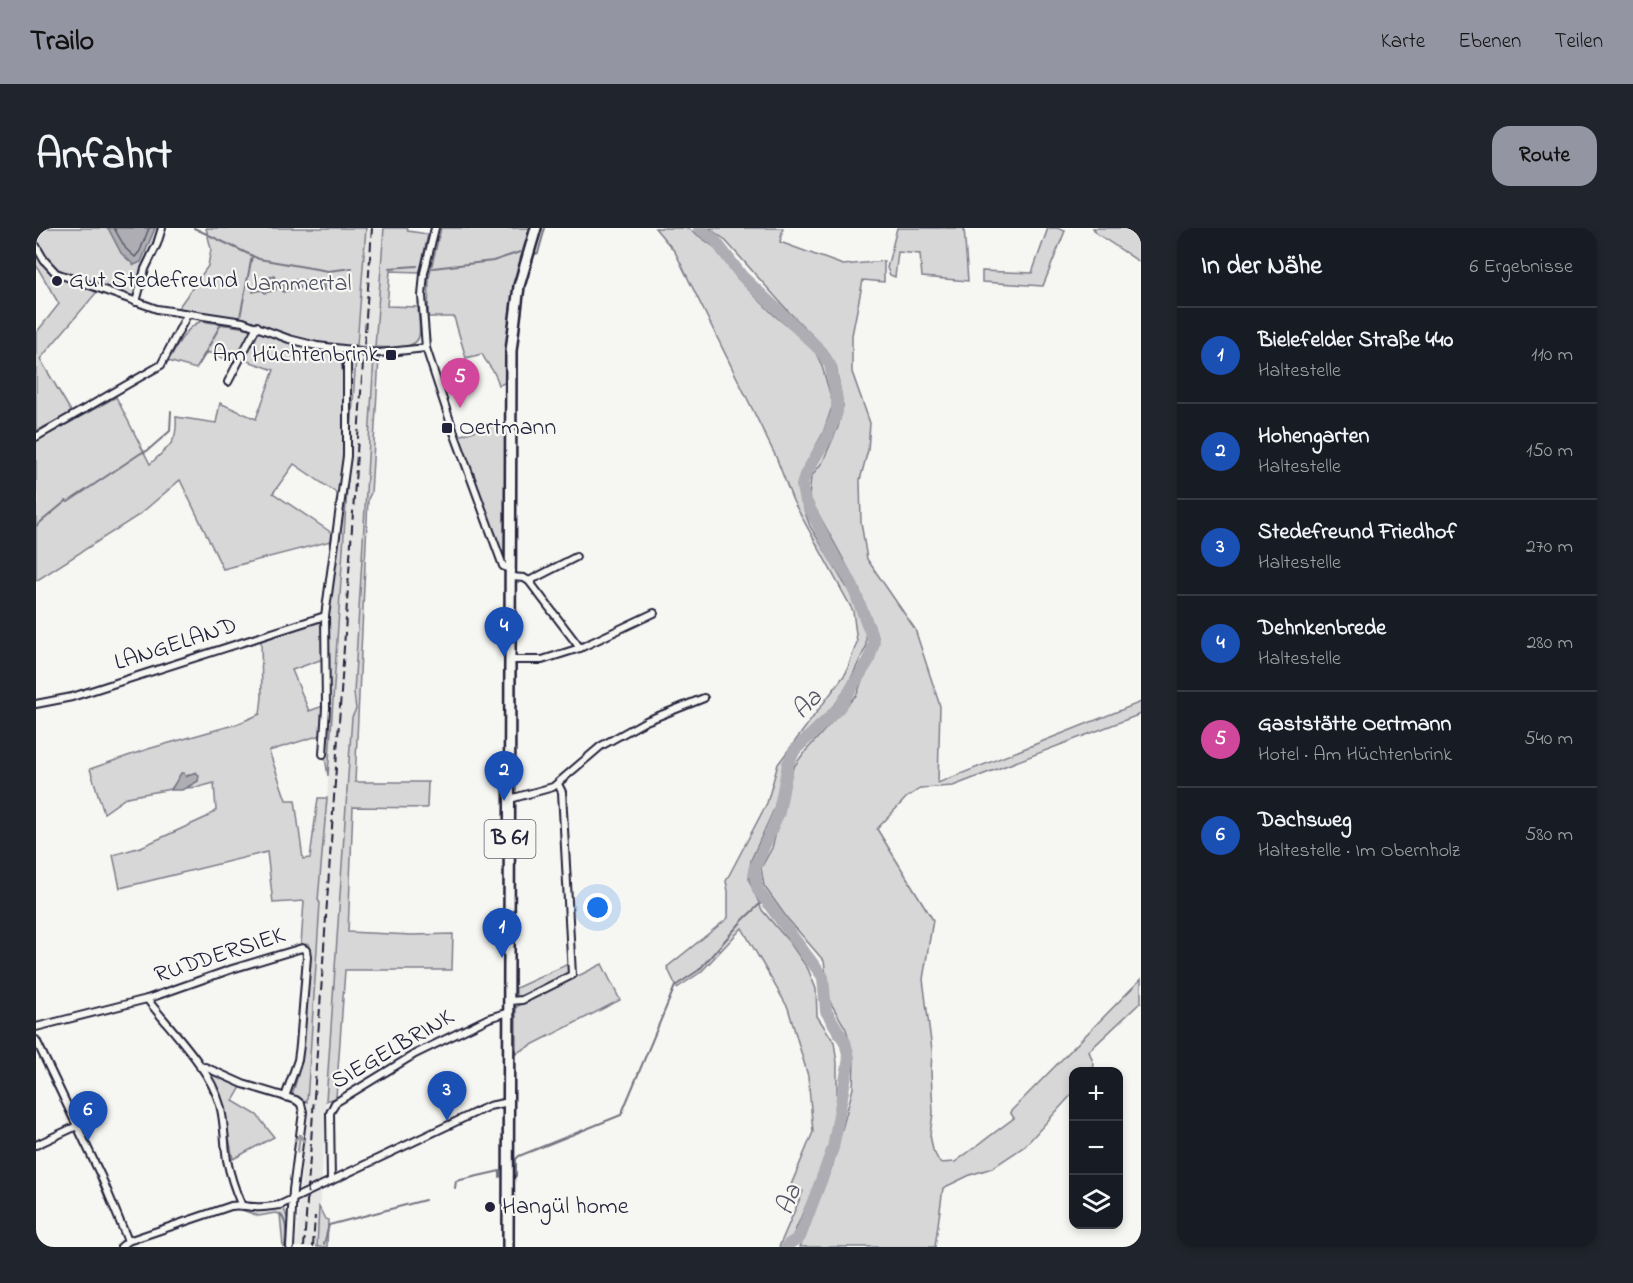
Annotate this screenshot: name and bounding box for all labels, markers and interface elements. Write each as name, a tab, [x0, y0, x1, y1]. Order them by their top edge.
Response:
text: Trailo	[30, 22, 94, 63]
text: Karte	[1381, 27, 1425, 57]
text: Ebenen	[1458, 27, 1521, 57]
text: Teilen	[1554, 27, 1603, 57]
text: Anfahrt	[36, 126, 172, 187]
button: Route	[1492, 126, 1597, 186]
text: In der Nähe	[1201, 248, 1322, 286]
text: 6 Ergebnisse	[1470, 253, 1573, 282]
place label: Gut Stedefreund	[69, 264, 238, 299]
park label: Jammertal	[246, 267, 352, 302]
marker: Gut Stedefreund	[50, 274, 64, 288]
text: Bielefelder Straße 440	[1258, 325, 1453, 357]
place label: Am Hüchtenbrink	[213, 338, 379, 373]
text: 1	[1217, 341, 1224, 370]
text: 110 m	[1531, 341, 1573, 370]
marker: Am Hüchtenbrink	[384, 348, 398, 362]
text: Haltestelle	[1258, 357, 1341, 386]
pin: 5	[440, 358, 480, 408]
place label: Oertmann	[459, 411, 556, 446]
marker: Oertmann	[440, 421, 454, 435]
text: Hohengarten	[1258, 421, 1369, 453]
text: 2	[1216, 437, 1225, 466]
text: 150 m	[1526, 437, 1573, 466]
text: Haltestelle	[1258, 453, 1341, 482]
text: Stedefreund Friedhof	[1258, 517, 1457, 549]
text: 3	[1216, 533, 1225, 562]
text: 270 m	[1526, 533, 1573, 562]
text: Haltestelle	[1258, 549, 1341, 578]
pin: 4	[484, 608, 524, 657]
street label: LANGELAND	[110, 609, 242, 681]
text: Dehnkenbrede	[1258, 613, 1386, 645]
text: 4	[1216, 629, 1225, 658]
text: 280 m	[1526, 629, 1573, 658]
text: Haltestelle	[1258, 645, 1341, 674]
water label: Aa	[784, 680, 833, 729]
text: Gaststätte Oertmann	[1258, 709, 1451, 741]
text: 5	[1215, 725, 1226, 754]
text: 540 m	[1524, 725, 1573, 754]
text: Hotel · Am Hüchtenbrink	[1258, 741, 1452, 770]
pin: 2	[484, 752, 524, 801]
text: Dachsweg	[1258, 805, 1352, 837]
road number: B 61	[484, 820, 536, 858]
text: 6	[1216, 821, 1225, 850]
text: 580 m	[1525, 821, 1573, 850]
text: Haltestelle · Im Obernholz	[1258, 837, 1460, 866]
your location	[583, 893, 612, 922]
pin: 1	[482, 908, 522, 958]
street label: RUDDERSIEK	[150, 918, 290, 994]
street label: SIEGELBRINK	[325, 1000, 461, 1099]
map controls	[1069, 1067, 1123, 1229]
button: +	[1069, 1067, 1123, 1121]
pin: 3	[428, 1072, 466, 1121]
pin: 6	[68, 1092, 108, 1141]
button: −	[1069, 1121, 1123, 1175]
one-way arrow	[294, 1134, 305, 1153]
button: layers	[1069, 1175, 1123, 1229]
water label: Aa	[767, 1178, 813, 1221]
place label: Hangül home	[502, 1190, 629, 1225]
marker: Hangül home	[483, 1200, 497, 1214]

